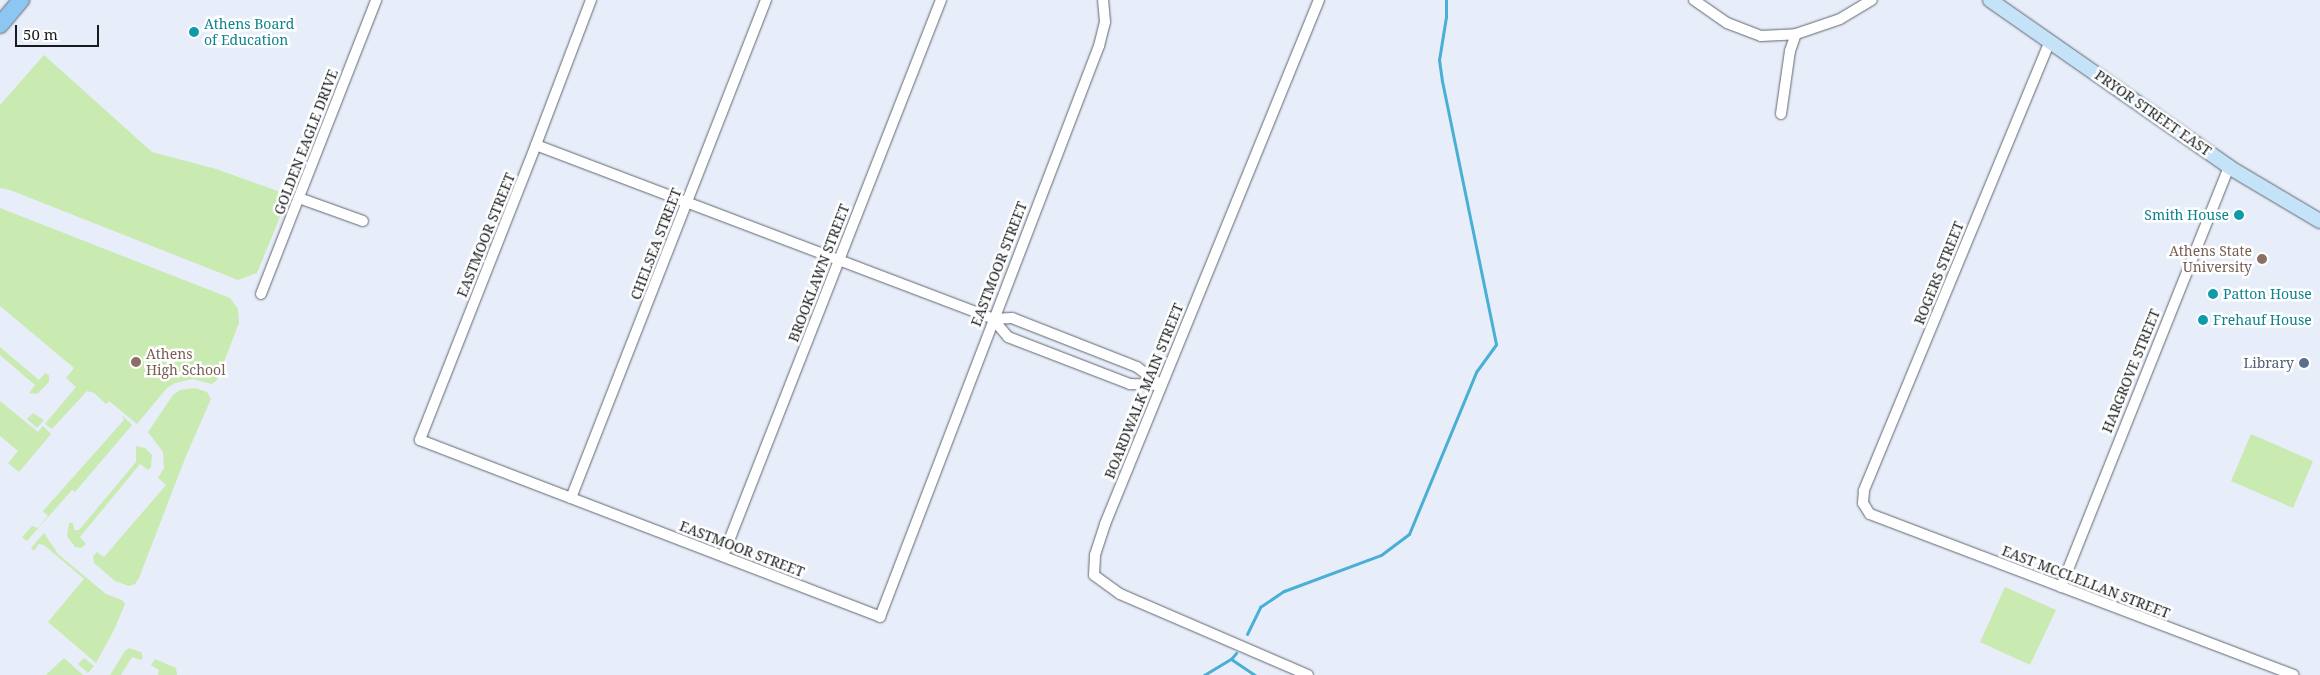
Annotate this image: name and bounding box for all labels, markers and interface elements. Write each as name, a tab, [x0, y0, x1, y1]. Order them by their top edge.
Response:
scale bar	[18, 15, 101, 47]
place label: Athens Board of Education	[204, 16, 294, 48]
text: 50 m	[23, 24, 58, 44]
marker: Athens Board of Education	[188, 26, 200, 38]
street label: GOLDEN EAGLE DRIVE	[270, 67, 342, 217]
street label: PRYOR STREET EAST	[2092, 67, 2214, 159]
street label: EASTMOOR STREET	[453, 170, 519, 300]
street label: CHELSEA STREET	[627, 186, 685, 302]
street label: EASTMOOR STREET	[967, 199, 1031, 329]
street label: BROOKLAWN STREET	[785, 202, 853, 344]
place label: Smith House	[2144, 207, 2229, 223]
marker: Smith House	[2233, 209, 2245, 221]
street label: ROGERS STREET	[1911, 219, 1967, 327]
place label: Athens State University	[2169, 243, 2252, 276]
marker: Athens State University	[2256, 253, 2268, 265]
place label: Patton House	[2223, 286, 2312, 302]
marker: Patton House	[2207, 288, 2219, 300]
street label: BOARDWALK MAIN STREET	[1101, 301, 1187, 481]
street label: HARGROVE STREET	[2099, 307, 2163, 435]
place label: Frehauf House	[2213, 312, 2312, 328]
marker: Frehauf House	[2197, 314, 2209, 326]
place label: Athens High School	[146, 346, 226, 378]
place label: Library	[2244, 355, 2294, 371]
marker: Athens High School	[130, 356, 142, 368]
marker: Library	[2298, 357, 2310, 369]
street label: EASTMOOR STREET	[677, 517, 807, 581]
street label: EAST MCCLELLAN STREET	[2000, 542, 2172, 622]

